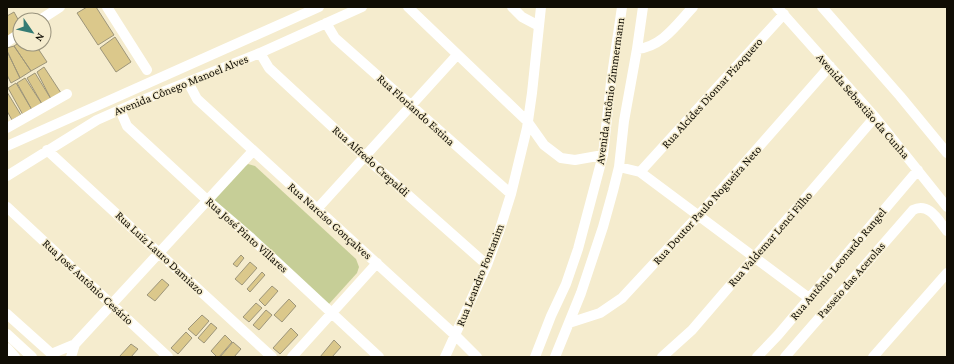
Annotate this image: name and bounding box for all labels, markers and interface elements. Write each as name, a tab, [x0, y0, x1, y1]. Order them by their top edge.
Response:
north arrow	[12, 12, 52, 52]
street label: Avenida Antônio Zimmermann	[593, 16, 627, 165]
text: N	[33, 31, 47, 44]
street label: Rua Alcídes Diomar Pizoquero	[659, 35, 765, 151]
street label: Avenida Sebastião da Cunha	[813, 50, 913, 162]
street label: Avenida Cônego Manoel Alves	[112, 52, 250, 118]
street label: Rua Floriando Estina	[374, 71, 458, 149]
street label: Rua Alfredo Crepaldi	[330, 123, 412, 199]
street label: Rua Doutor Paulo Nogueira Neto	[650, 142, 764, 267]
street label: Rua Narciso Gonçalves	[285, 180, 375, 263]
street label: Rua Valdemar Lenci Filho	[725, 188, 815, 289]
street label: Rua José Pinto Villares	[203, 194, 291, 276]
street label: Rua Antônio Leonardo Rangel	[787, 205, 889, 323]
street label: Rua Luiz Lauro Damiazo	[113, 208, 207, 298]
street label: Rua Leandro Fontanim	[453, 221, 507, 328]
street label: Rua José Antônio Cesário	[40, 236, 136, 328]
street label: Passeio das Acerolas	[814, 239, 888, 321]

